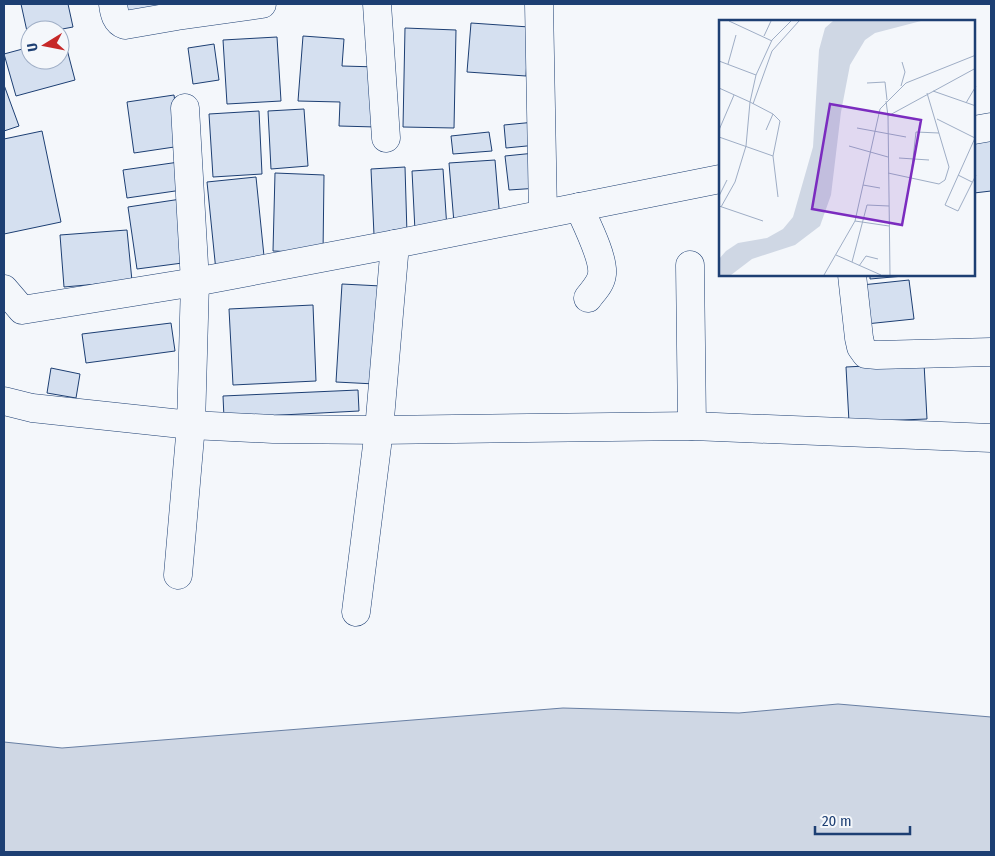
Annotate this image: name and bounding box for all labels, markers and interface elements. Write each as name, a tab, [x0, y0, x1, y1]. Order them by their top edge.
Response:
north arrow	[20, 20, 70, 70]
inset map	[719, 20, 975, 276]
text: U	[24, 42, 42, 53]
scale bar	[815, 804, 910, 836]
text: 20 m	[822, 812, 852, 830]

